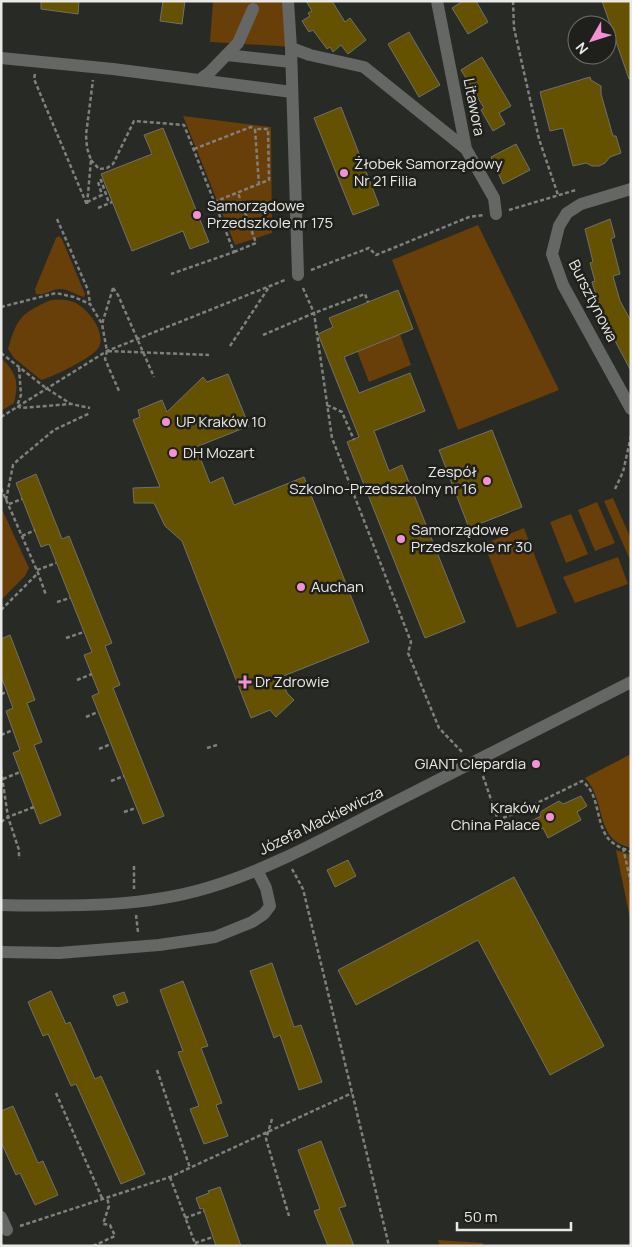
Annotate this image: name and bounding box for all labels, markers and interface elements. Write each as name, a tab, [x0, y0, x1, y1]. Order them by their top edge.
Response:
north arrow	[567, 15, 617, 65]
text: N	[571, 39, 592, 58]
street label: Litawora	[459, 76, 490, 138]
place label: Żłobek Samorządowy Nr 21 Filia	[354, 153, 503, 191]
marker: Żłobek Samorządowy Nr 21 Filia	[338, 167, 350, 179]
place label: Samorządowe Przedszkole nr 175	[207, 195, 333, 233]
marker: Samorządowe Przedszkole nr 175	[191, 209, 203, 221]
street label: Bursztynowa	[564, 256, 623, 345]
place label: UP Kraków 10	[176, 411, 266, 432]
marker: UP Kraków 10	[160, 416, 172, 428]
place label: DH Mozart	[183, 442, 255, 463]
marker: DH Mozart	[167, 447, 179, 459]
place label: Zespół Szkolno-Przedszkolny nr 16	[289, 461, 477, 499]
marker: Zespół Szkolno-Przedszkolny nr 16	[481, 475, 493, 487]
place label: Samorządowe Przedszkole nr 30	[411, 519, 532, 557]
marker: Samorządowe Przedszkole nr 30	[395, 533, 407, 545]
place label: Auchan	[311, 576, 364, 597]
marker: Auchan	[295, 581, 307, 593]
place label: Dr Zdrowie	[255, 671, 329, 692]
marker: Dr Zdrowie	[239, 676, 251, 688]
place label: GIANT Clepardia	[415, 753, 526, 774]
marker: GIANT Clepardia	[530, 758, 542, 770]
street label: Józefa Mackiewicza	[255, 781, 386, 860]
place label: Kraków China Palace	[451, 797, 540, 835]
marker: Kraków China Palace	[544, 811, 556, 823]
scale bar	[457, 1200, 571, 1232]
text: 50 m	[464, 1206, 498, 1227]

